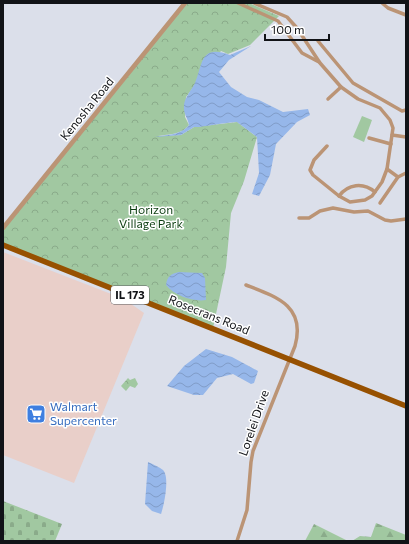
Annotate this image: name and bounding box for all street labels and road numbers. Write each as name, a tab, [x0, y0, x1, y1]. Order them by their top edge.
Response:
street label: Kenosha Road	[57, 74, 116, 143]
road number: IL 173	[111, 286, 149, 304]
street label: Rosecrans Road	[167, 291, 252, 337]
street label: Lorelei Drive	[235, 388, 271, 457]

